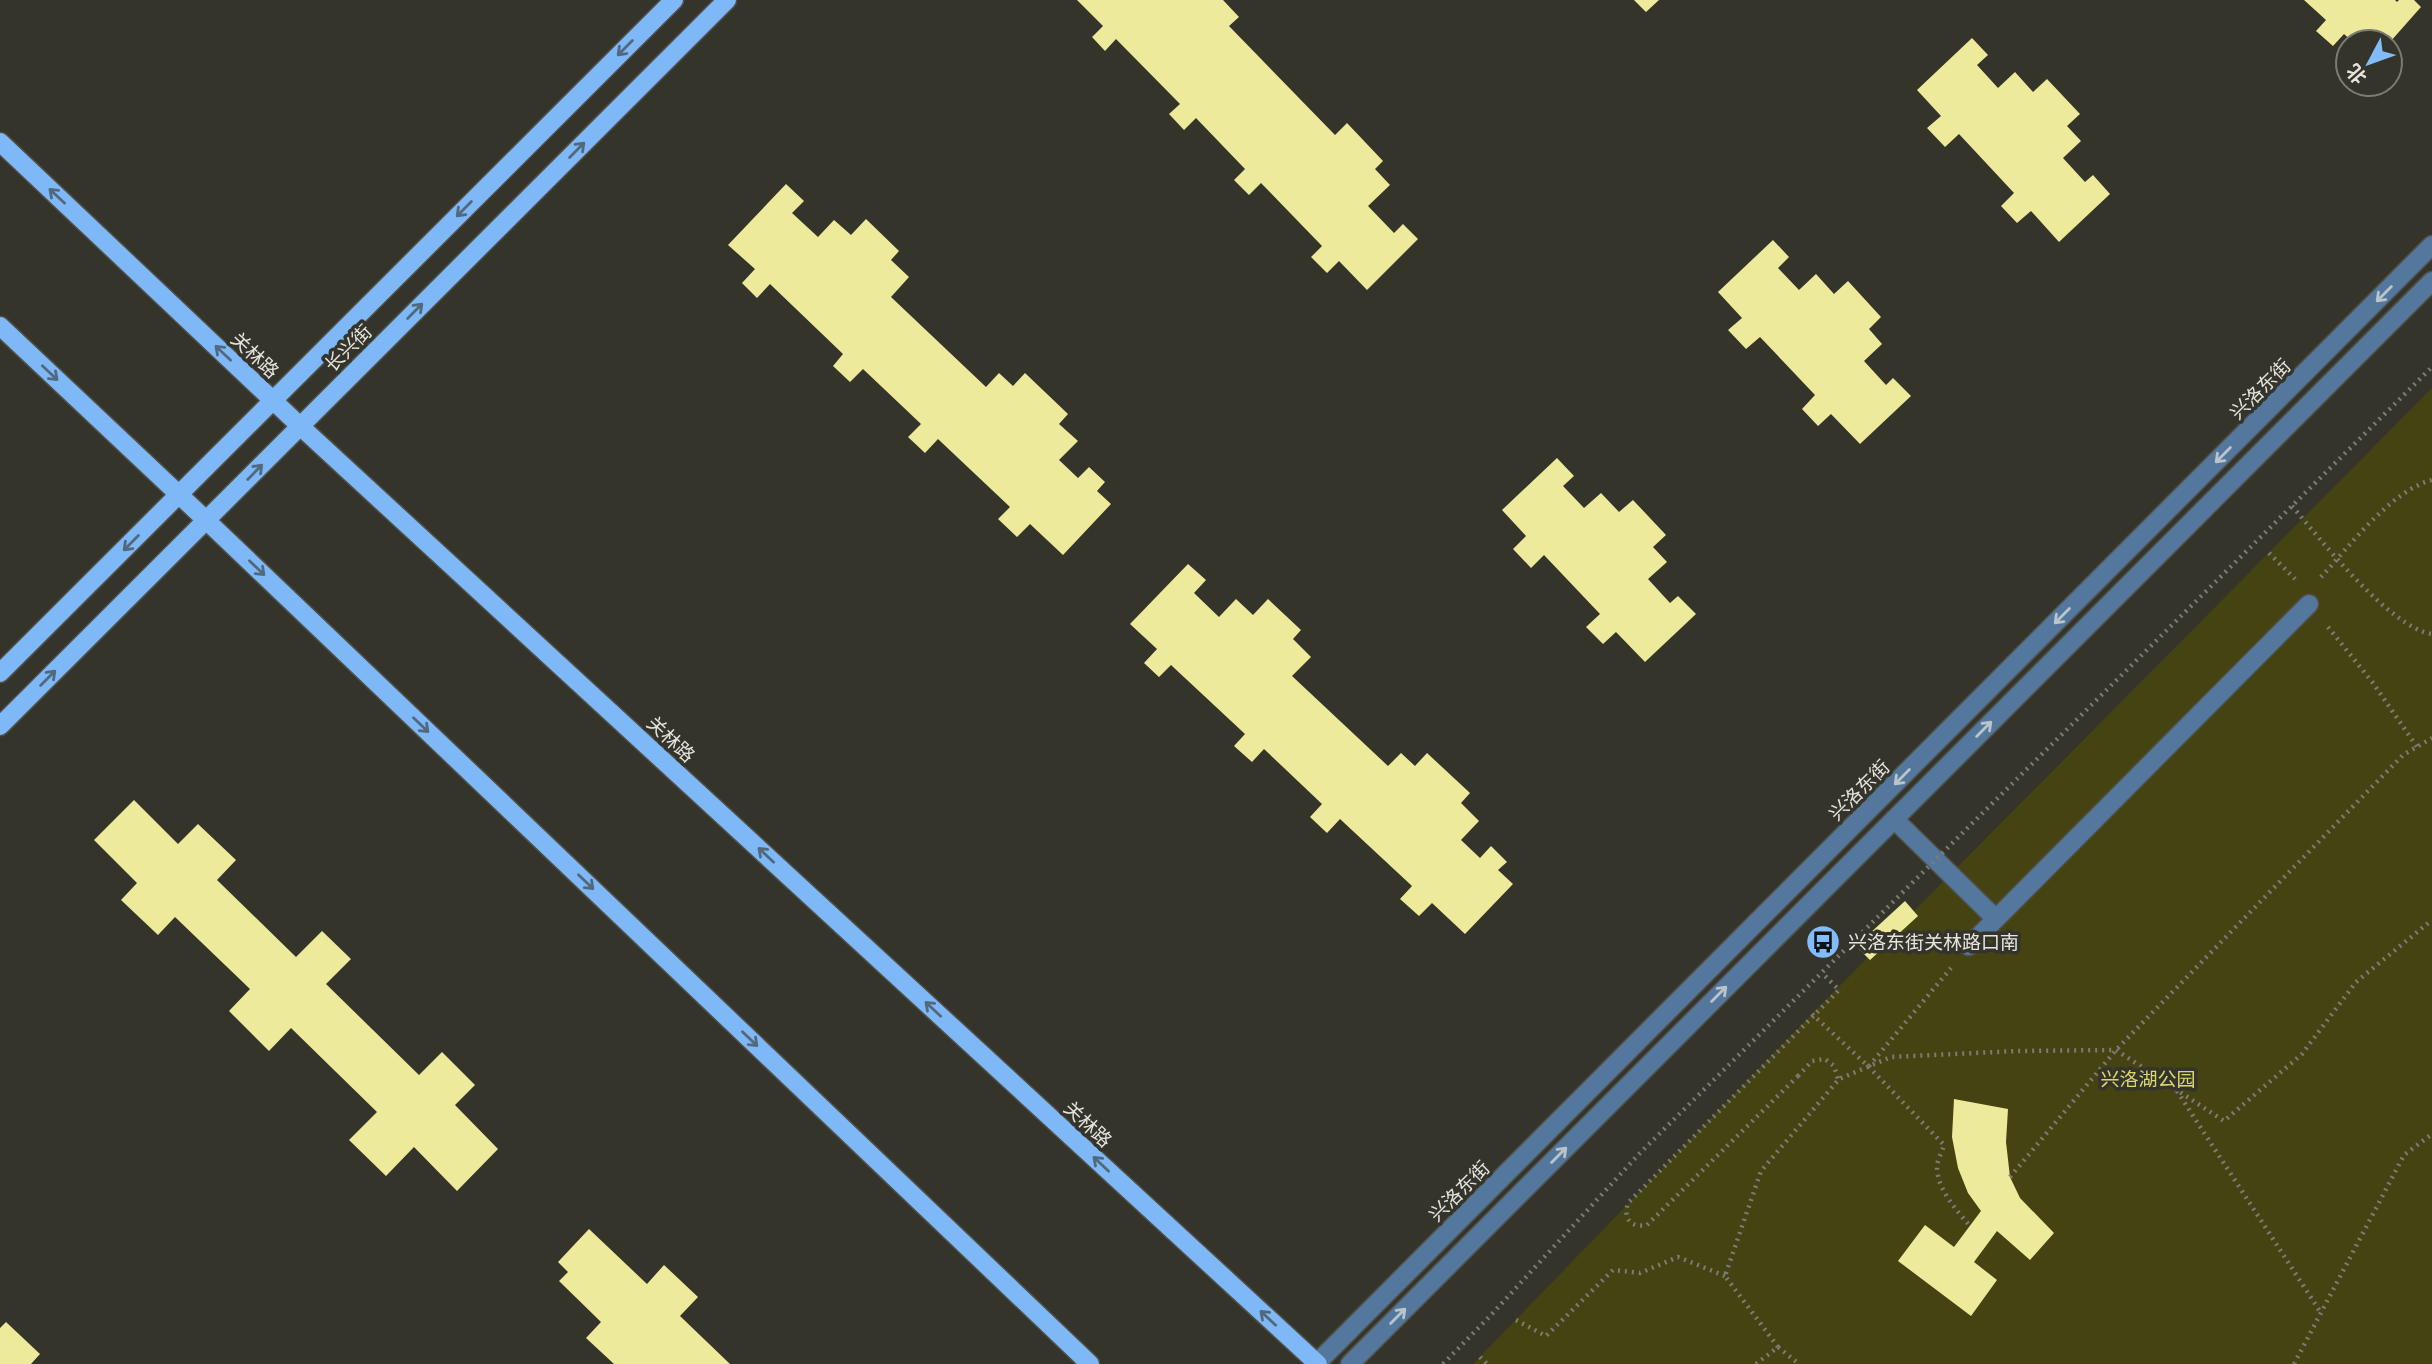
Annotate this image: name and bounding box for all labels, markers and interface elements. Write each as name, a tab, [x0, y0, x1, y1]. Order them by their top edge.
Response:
north arrow	[2334, 28, 2404, 98]
one-way arrow	[617, 40, 634, 57]
text: 北	[2342, 60, 2371, 88]
one-way arrow	[568, 142, 585, 159]
one-way arrow	[49, 188, 66, 205]
one-way arrow	[456, 200, 473, 217]
one-way arrow	[2375, 285, 2392, 302]
one-way arrow	[407, 302, 424, 319]
street label: 长兴街	[321, 321, 376, 376]
street label: 关林路	[227, 328, 283, 382]
one-way arrow	[214, 344, 231, 361]
street label: 兴洛东街	[2226, 355, 2295, 424]
one-way arrow	[41, 364, 58, 381]
one-way arrow	[2215, 446, 2232, 463]
one-way arrow	[246, 463, 263, 480]
one-way arrow	[123, 534, 140, 551]
one-way arrow	[248, 559, 265, 576]
one-way arrow	[2054, 607, 2071, 624]
one-way arrow	[40, 670, 57, 687]
street label: 关林路	[643, 712, 699, 766]
one-way arrow	[412, 716, 429, 733]
one-way arrow	[1975, 721, 1992, 738]
street label: 兴洛东街	[1825, 756, 1894, 825]
one-way arrow	[1893, 768, 1910, 785]
one-way arrow	[757, 847, 775, 863]
one-way arrow	[576, 873, 594, 890]
bus stop icon: 兴洛东街关林路口南	[1804, 923, 1842, 961]
place label: 兴洛东街关林路口南	[1848, 932, 2019, 953]
one-way arrow	[1711, 985, 1728, 1002]
one-way arrow	[925, 1001, 942, 1018]
one-way arrow	[741, 1031, 758, 1048]
park label: 兴洛湖公园	[2100, 1069, 2196, 1090]
street label: 关林路	[1060, 1097, 1116, 1151]
one-way arrow	[1550, 1146, 1567, 1163]
one-way arrow	[1093, 1155, 1110, 1172]
street label: 兴洛东街	[1425, 1157, 1494, 1226]
one-way arrow	[1389, 1307, 1406, 1324]
one-way arrow	[1260, 1309, 1277, 1326]

